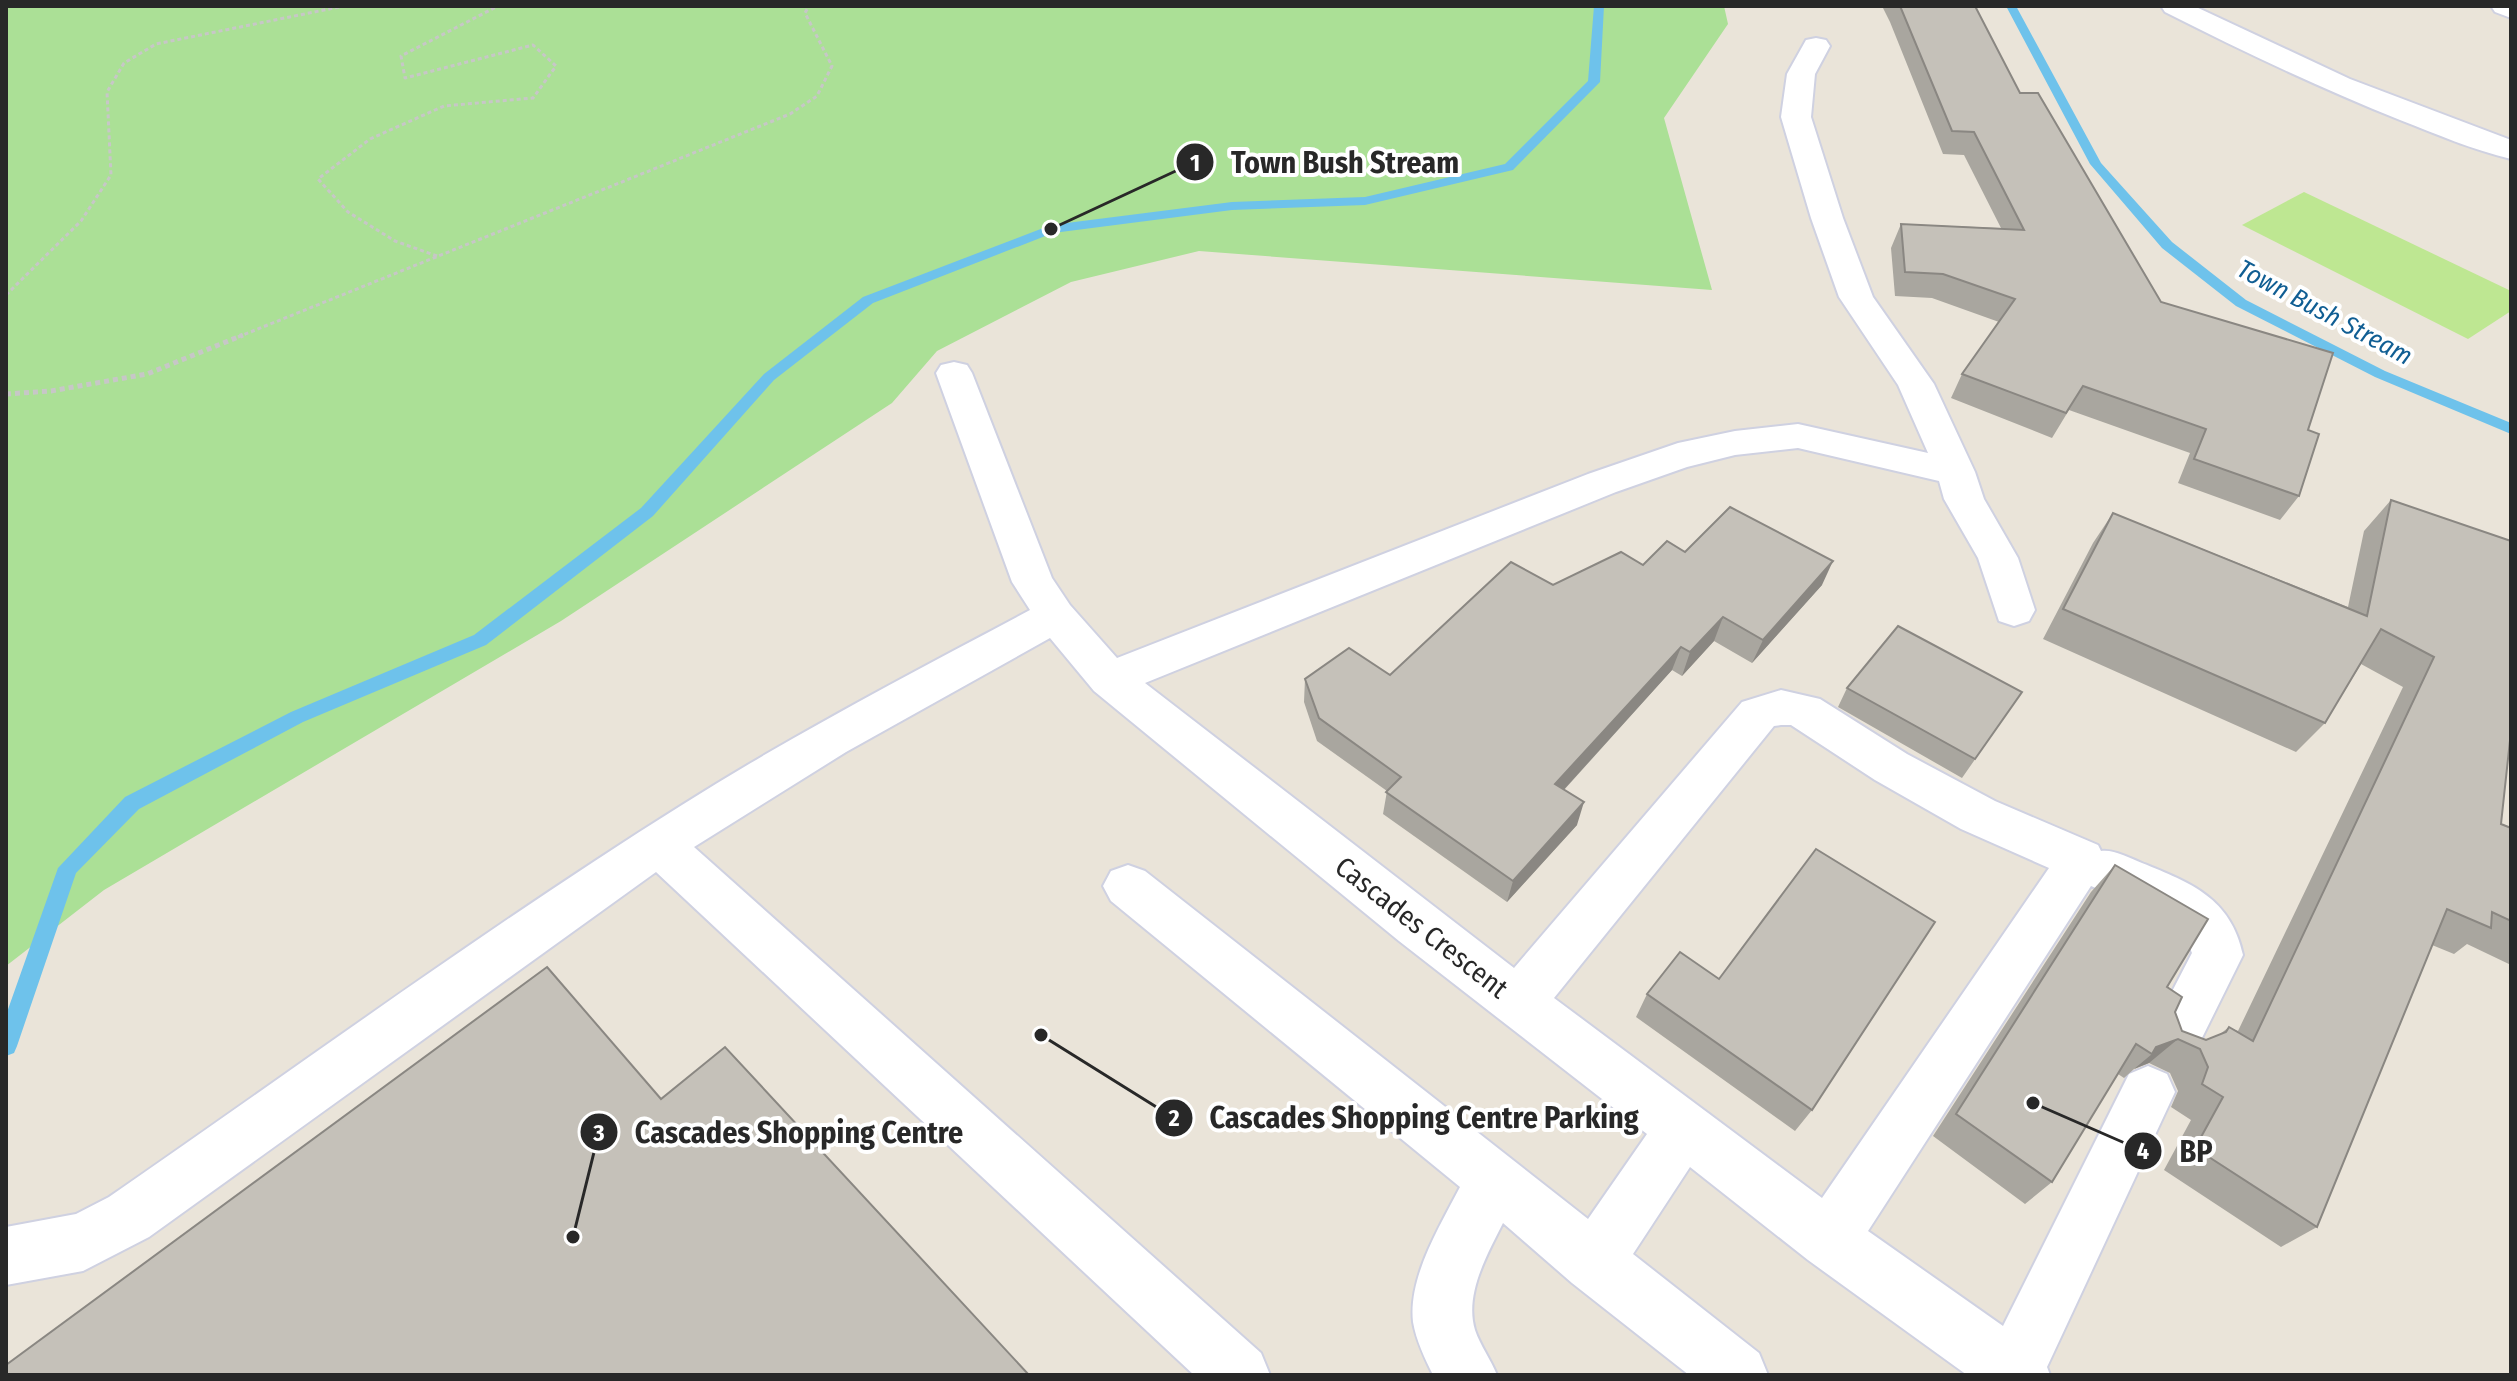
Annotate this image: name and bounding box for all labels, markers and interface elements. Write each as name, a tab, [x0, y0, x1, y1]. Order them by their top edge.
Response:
callout: Town Bush Stream	[1175, 135, 1475, 189]
text: Town Bush Stream	[1231, 145, 1459, 181]
text: 1	[1190, 149, 1200, 177]
water label: Town Bush Stream	[2232, 253, 2418, 372]
street label: Cascades Crescent	[1329, 850, 1515, 1006]
callout: Cascades Shopping Centre Parking	[1154, 1091, 1655, 1145]
text: Cascades Shopping Centre Parking	[1209, 1100, 1639, 1136]
text: 2	[1167, 1104, 1180, 1132]
callout: Cascades Shopping Centre	[579, 1105, 979, 1159]
text: Cascades Shopping Centre	[635, 1115, 963, 1151]
text: 3	[592, 1119, 605, 1147]
callout: BP	[2123, 1124, 2228, 1178]
text: BP	[2179, 1134, 2213, 1170]
text: 4	[2137, 1137, 2149, 1165]

